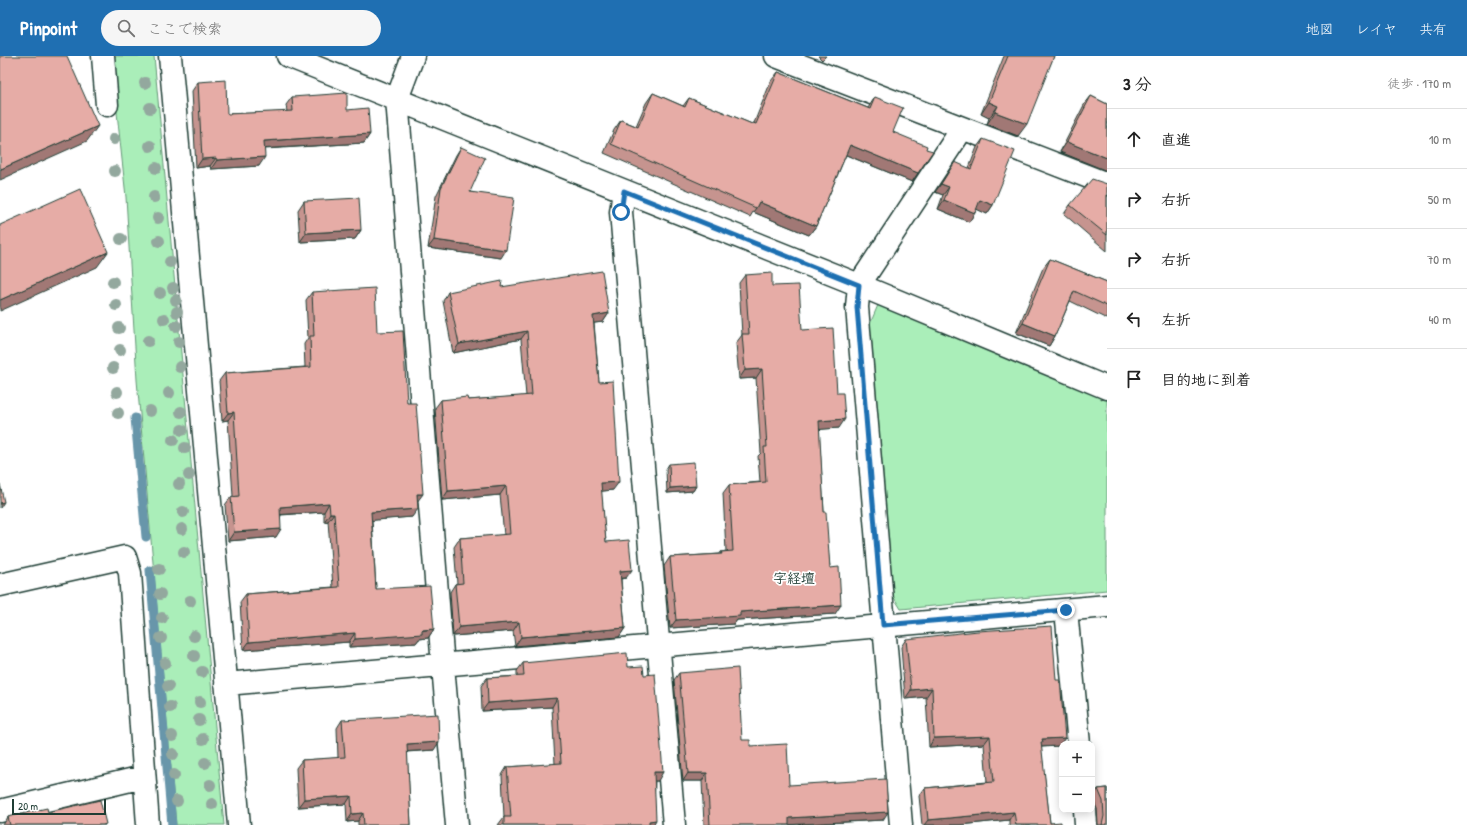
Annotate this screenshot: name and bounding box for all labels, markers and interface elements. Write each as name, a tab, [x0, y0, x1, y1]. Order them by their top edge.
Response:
search box	[101, 10, 381, 46]
text: Pinpoint	[20, 15, 77, 41]
icon: search	[115, 17, 137, 39]
text: ここで検索	[147, 18, 222, 39]
text: 地図	[1306, 19, 1334, 38]
text: レイヤ	[1356, 19, 1397, 38]
text: 共有	[1419, 19, 1447, 38]
text: 3 分	[1123, 72, 1152, 95]
text: 徒歩 · 170 m	[1388, 74, 1451, 92]
icon: ahead	[1123, 128, 1145, 150]
text: 直進	[1161, 129, 1191, 150]
text: 10 m	[1429, 130, 1451, 148]
icon: right	[1123, 188, 1145, 210]
text: 右折	[1161, 189, 1191, 210]
text: 50 m	[1428, 190, 1451, 208]
route start	[612, 203, 630, 221]
icon: right	[1123, 248, 1145, 270]
text: 右折	[1161, 249, 1191, 270]
text: 70 m	[1427, 250, 1451, 268]
icon: left	[1123, 308, 1145, 330]
text: 左折	[1161, 309, 1191, 330]
text: 40 m	[1428, 310, 1451, 328]
icon: arrive	[1123, 368, 1145, 390]
text: 目的地に到着	[1161, 369, 1251, 390]
district label: 字経壇	[773, 568, 815, 587]
route end	[1057, 601, 1075, 619]
map controls	[1059, 741, 1095, 813]
button: +	[1059, 741, 1095, 777]
button: −	[1059, 777, 1095, 813]
scale bar	[12, 797, 106, 816]
text: 20 m	[18, 799, 38, 813]

